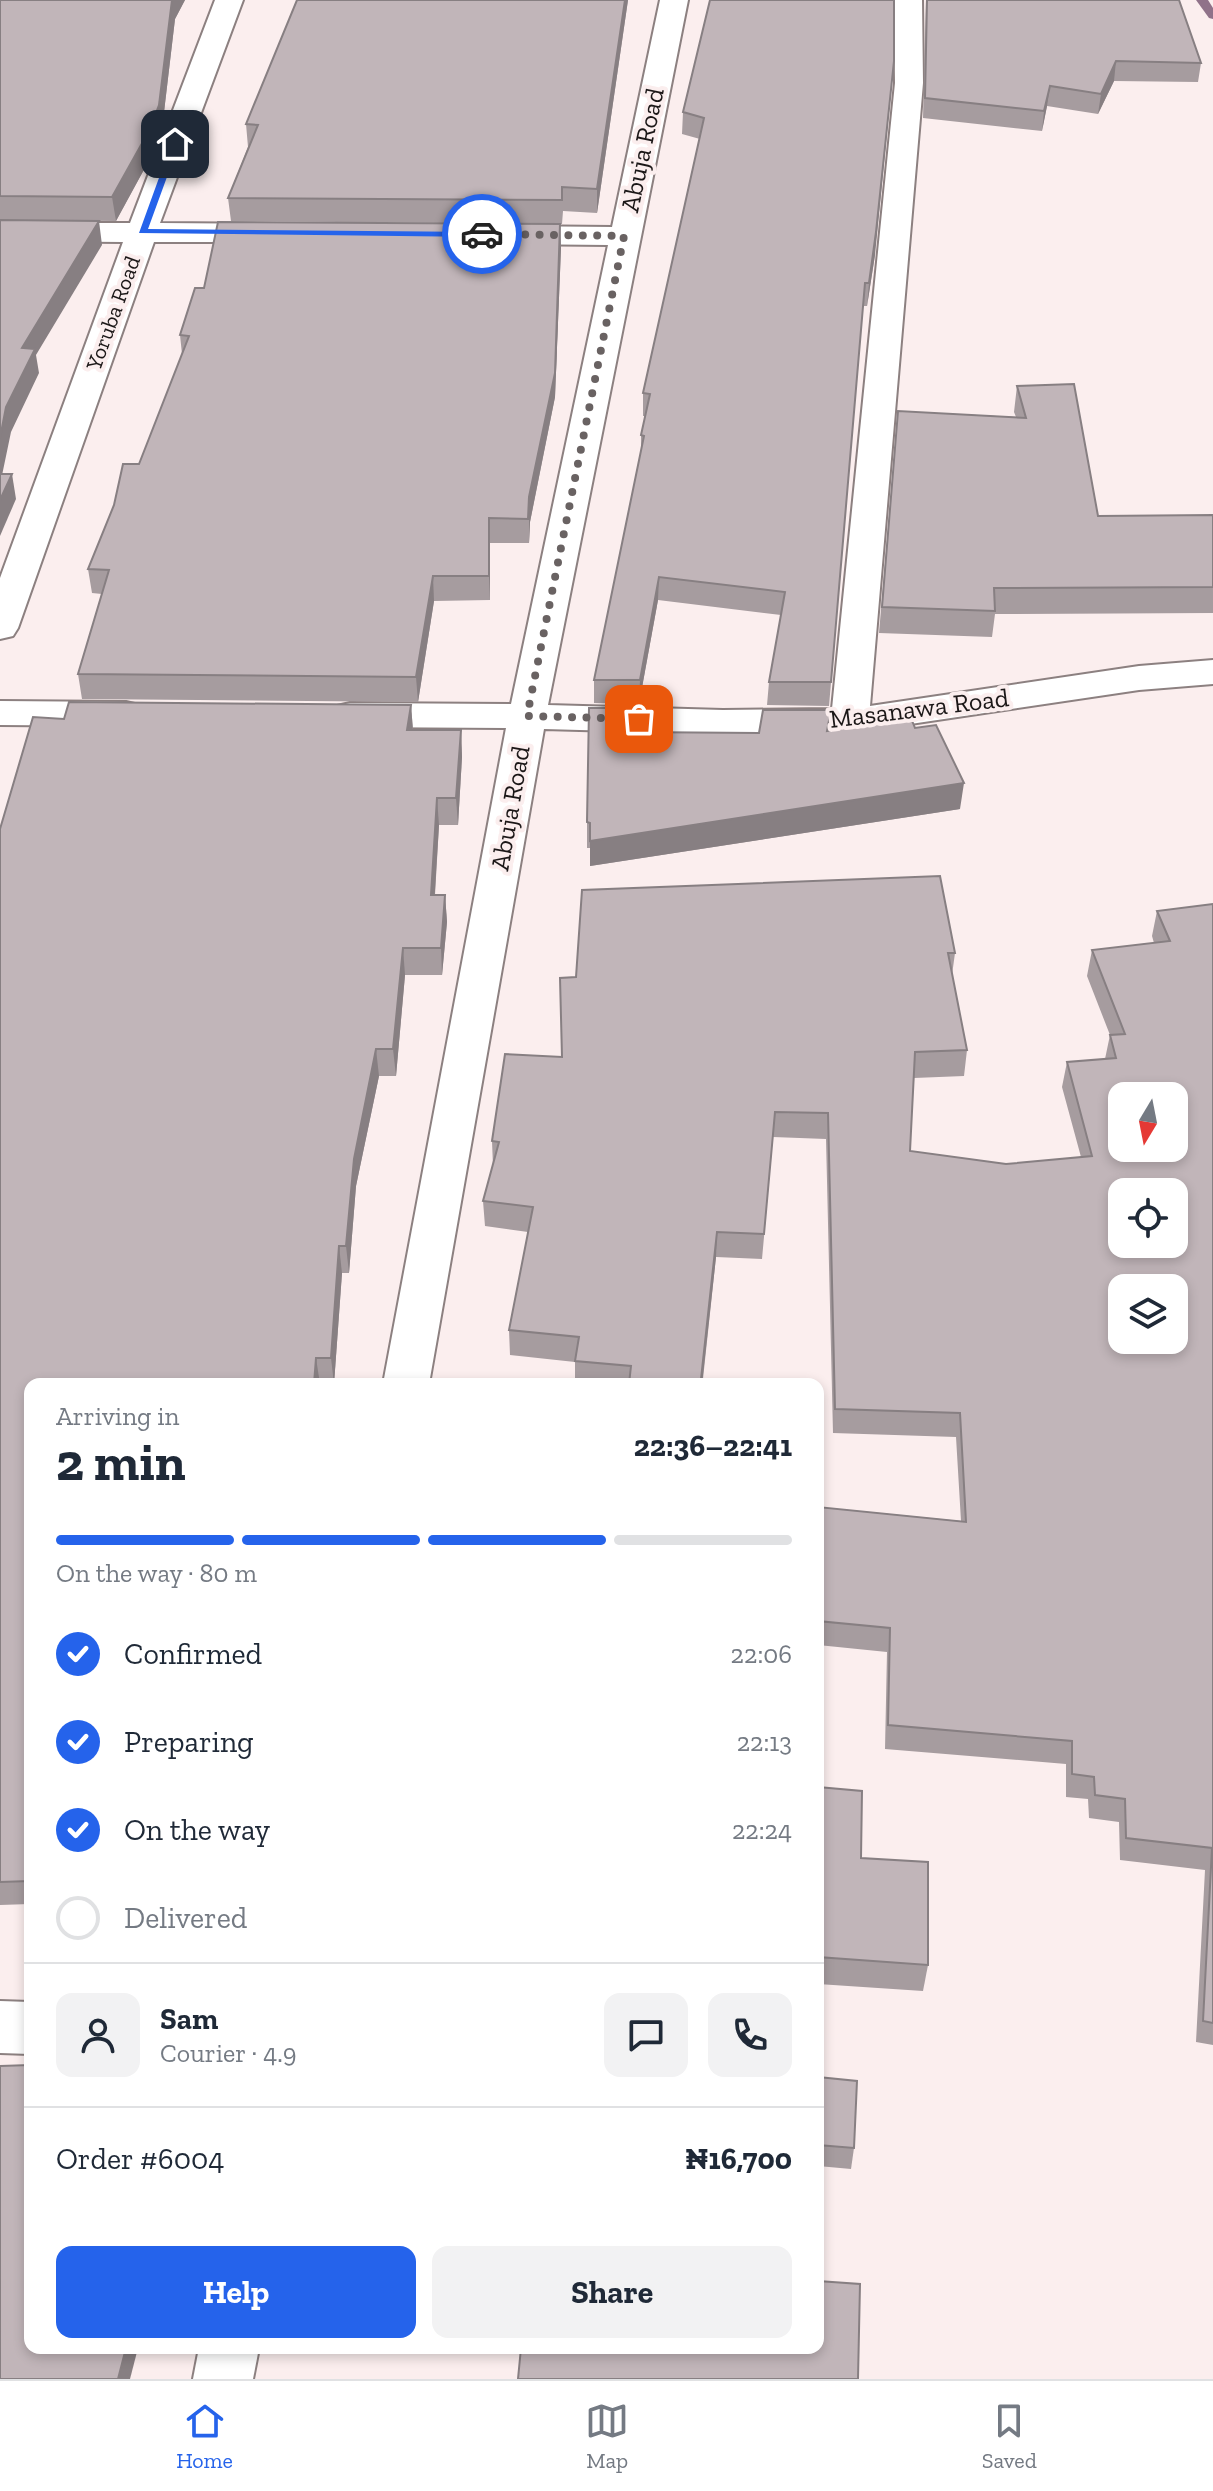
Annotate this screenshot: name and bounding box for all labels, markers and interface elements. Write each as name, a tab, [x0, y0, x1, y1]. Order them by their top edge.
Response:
street label: Abuja Road	[613, 85, 671, 215]
pin	[141, 110, 209, 178]
icon: home	[153, 122, 197, 166]
courier	[442, 194, 522, 274]
icon: car	[460, 212, 504, 256]
street label: Yoruba Road	[80, 252, 146, 375]
street label: Masanawa Road	[828, 681, 1010, 735]
pin	[605, 685, 673, 753]
icon: bag	[617, 697, 661, 741]
street label: Abuja Road	[483, 743, 537, 873]
north arrow	[1108, 1082, 1188, 1162]
map controls	[1108, 1082, 1188, 1354]
button: locate	[1108, 1178, 1188, 1258]
button: layers	[1108, 1274, 1188, 1354]
text: Arriving in	[56, 1400, 179, 1432]
text: 22:36–22:41	[634, 1428, 792, 1464]
text: 2 min	[56, 1431, 186, 1493]
text: On the way · 80 m	[56, 1557, 257, 1589]
icon: check	[56, 1632, 100, 1676]
text: Confirmed	[124, 1636, 262, 1672]
text: 22:06	[731, 1638, 792, 1670]
icon: check	[56, 1720, 100, 1764]
text: Preparing	[124, 1724, 254, 1760]
text: 22:13	[737, 1726, 792, 1758]
icon: check	[56, 1808, 100, 1852]
text: On the way	[124, 1812, 270, 1848]
text: 22:24	[732, 1814, 792, 1846]
text: Delivered	[124, 1900, 247, 1936]
button: person	[56, 1993, 140, 2077]
button: chat	[604, 1993, 688, 2077]
button: phone	[708, 1993, 792, 2077]
text: Sam	[160, 2001, 218, 2037]
text: Courier · 4.9	[160, 2037, 296, 2069]
text: Order #6004	[56, 2141, 224, 2177]
text: ₦16,700	[685, 2141, 792, 2177]
button: Help	[56, 2246, 416, 2338]
button: Share	[432, 2246, 792, 2338]
tab: Home	[176, 2399, 233, 2474]
tab: Map	[585, 2399, 629, 2474]
tab: Saved	[982, 2399, 1037, 2474]

